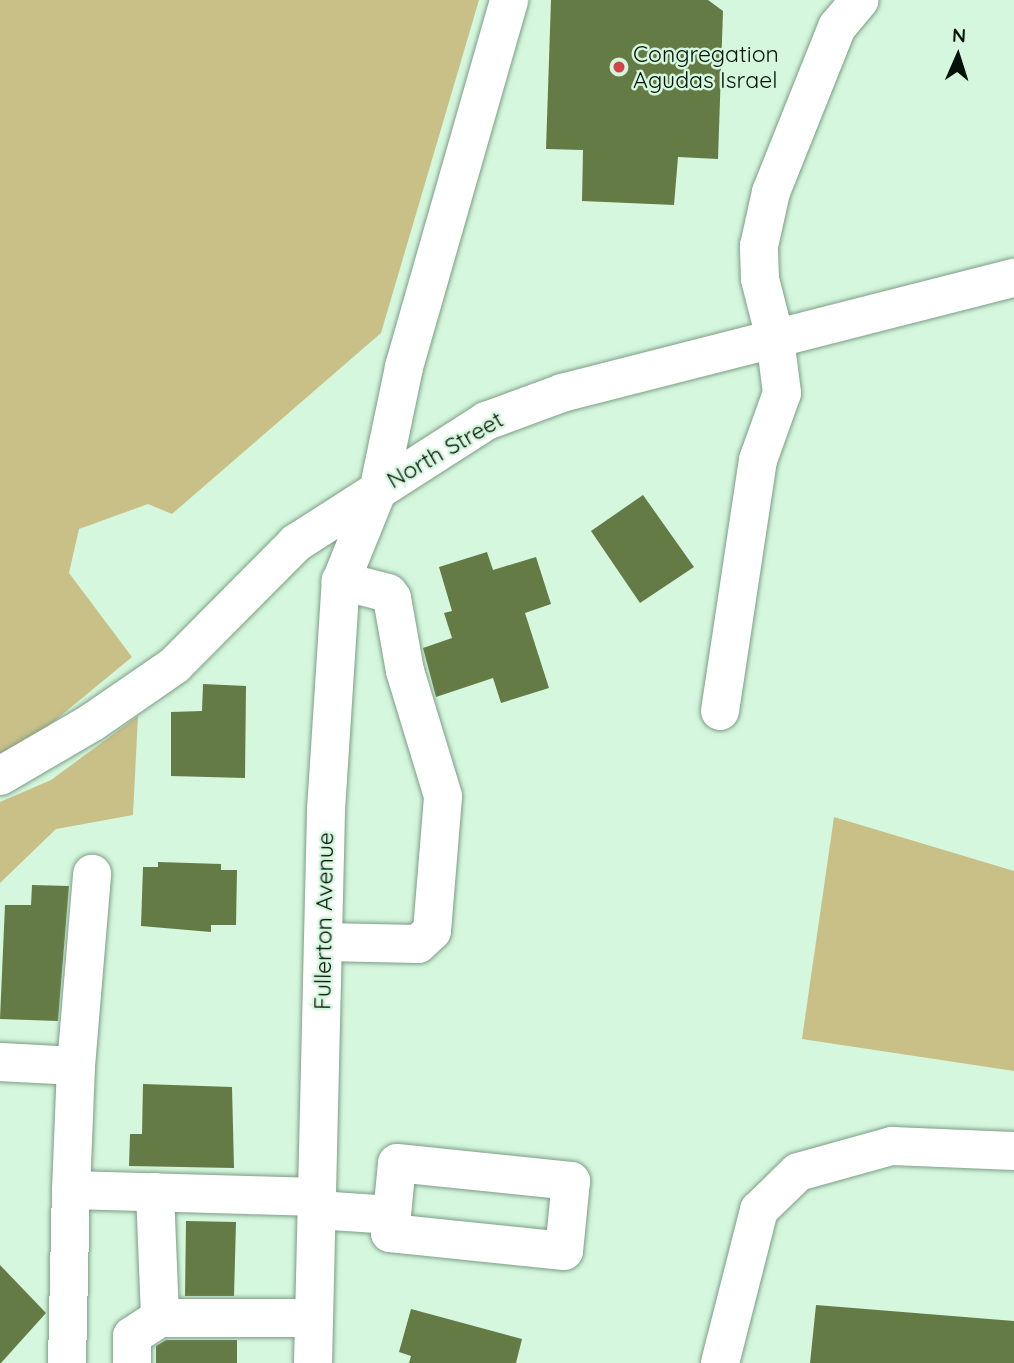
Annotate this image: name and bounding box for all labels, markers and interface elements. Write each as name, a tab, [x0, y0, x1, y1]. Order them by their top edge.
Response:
north arrow	[923, 21, 993, 91]
text: N	[951, 23, 967, 47]
place label: Congregation Agudas Israel	[633, 40, 779, 94]
marker: Congregation Agudas Israel	[611, 59, 627, 75]
street label: North Street	[382, 406, 508, 494]
street label: Fullerton Avenue	[309, 832, 339, 1010]

